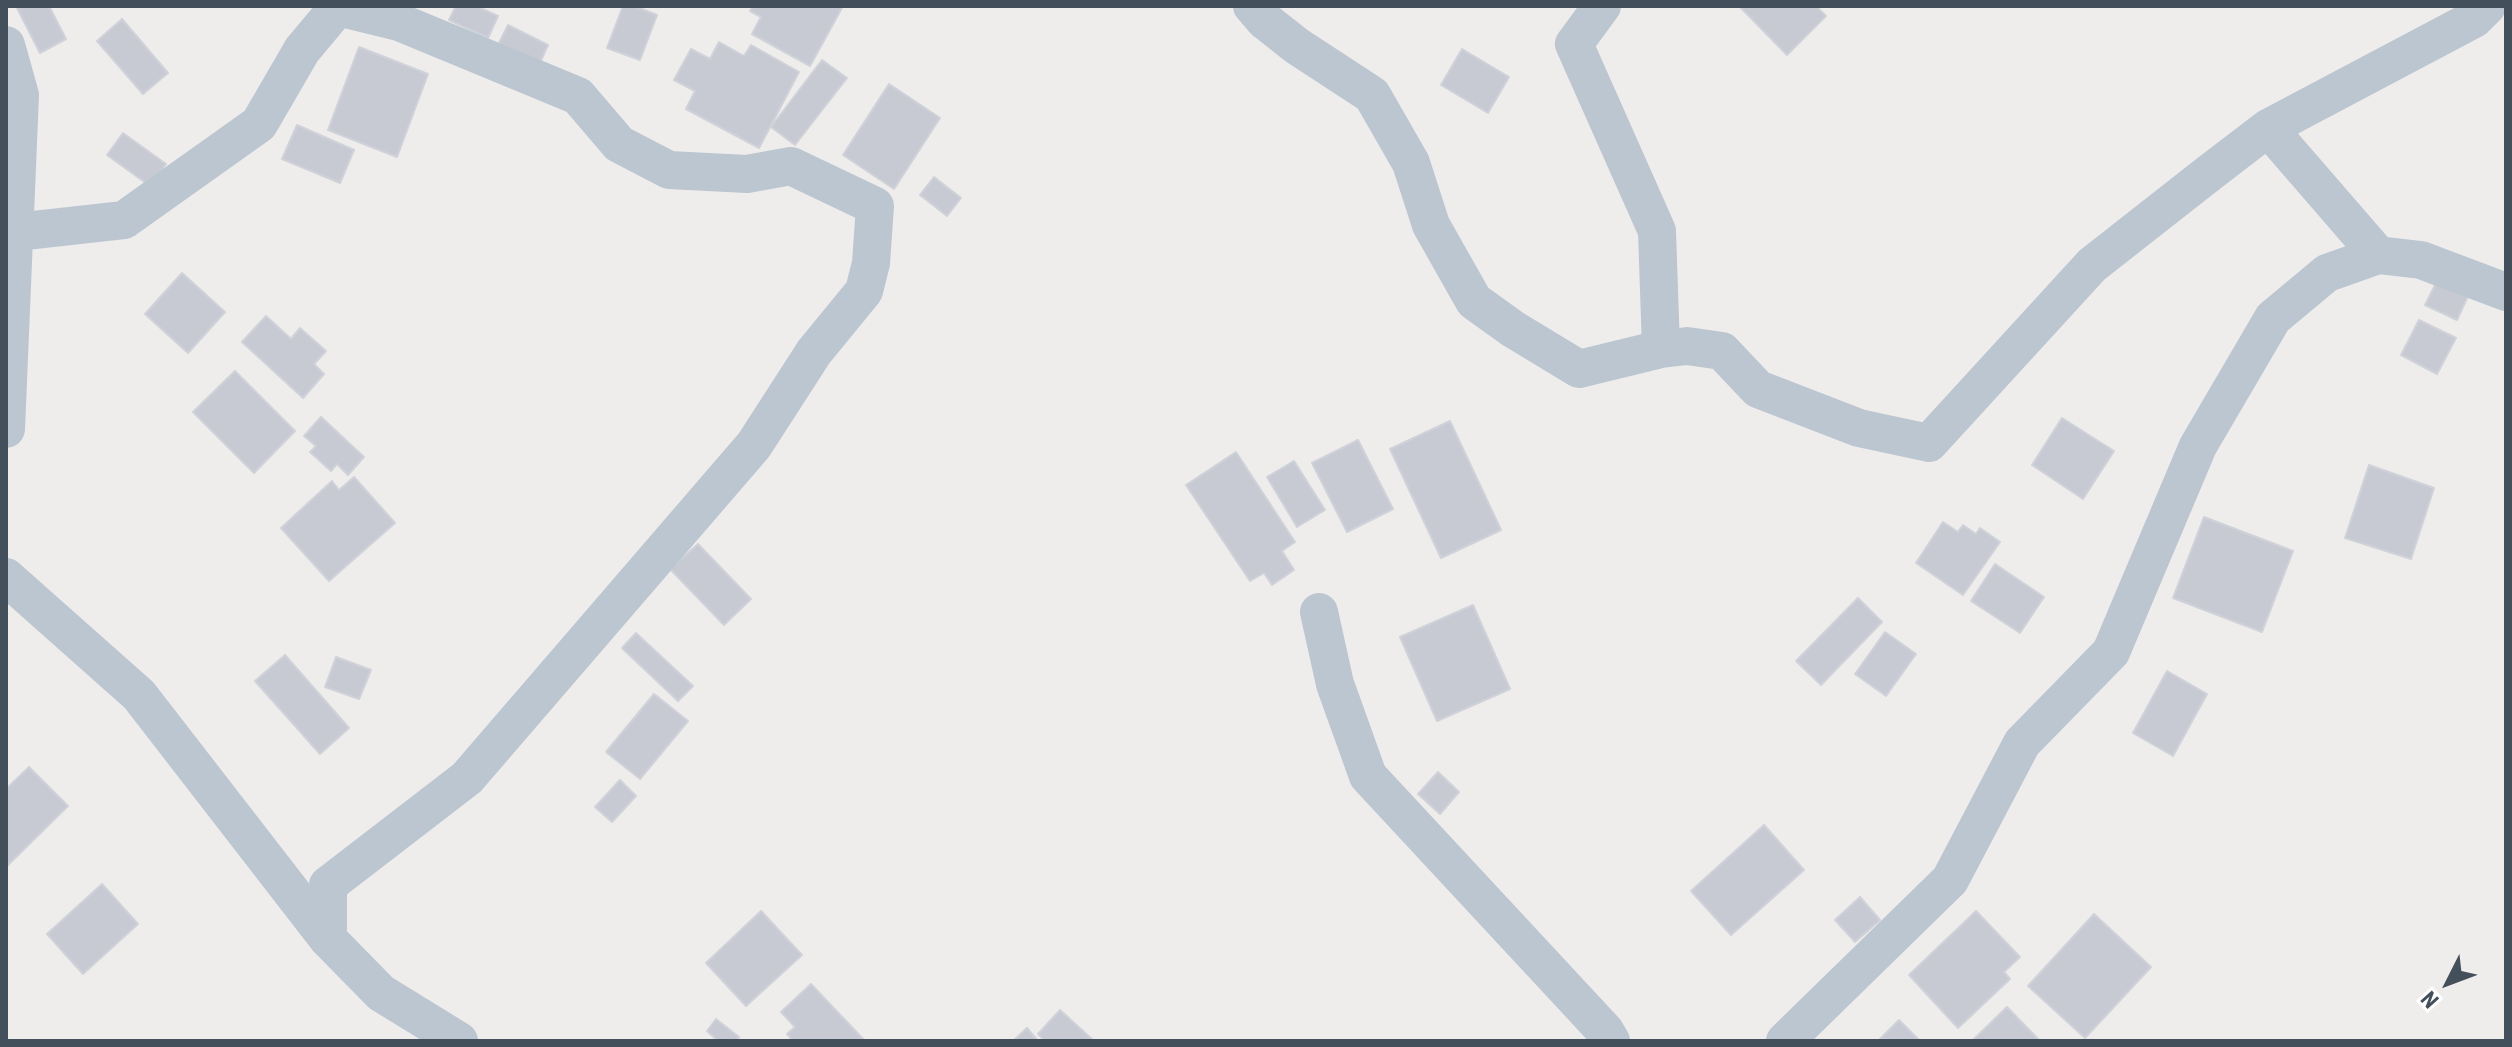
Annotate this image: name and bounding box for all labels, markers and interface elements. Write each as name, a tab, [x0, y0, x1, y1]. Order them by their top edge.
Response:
north arrow	[2408, 943, 2488, 1023]
text: N	[2416, 986, 2444, 1013]

